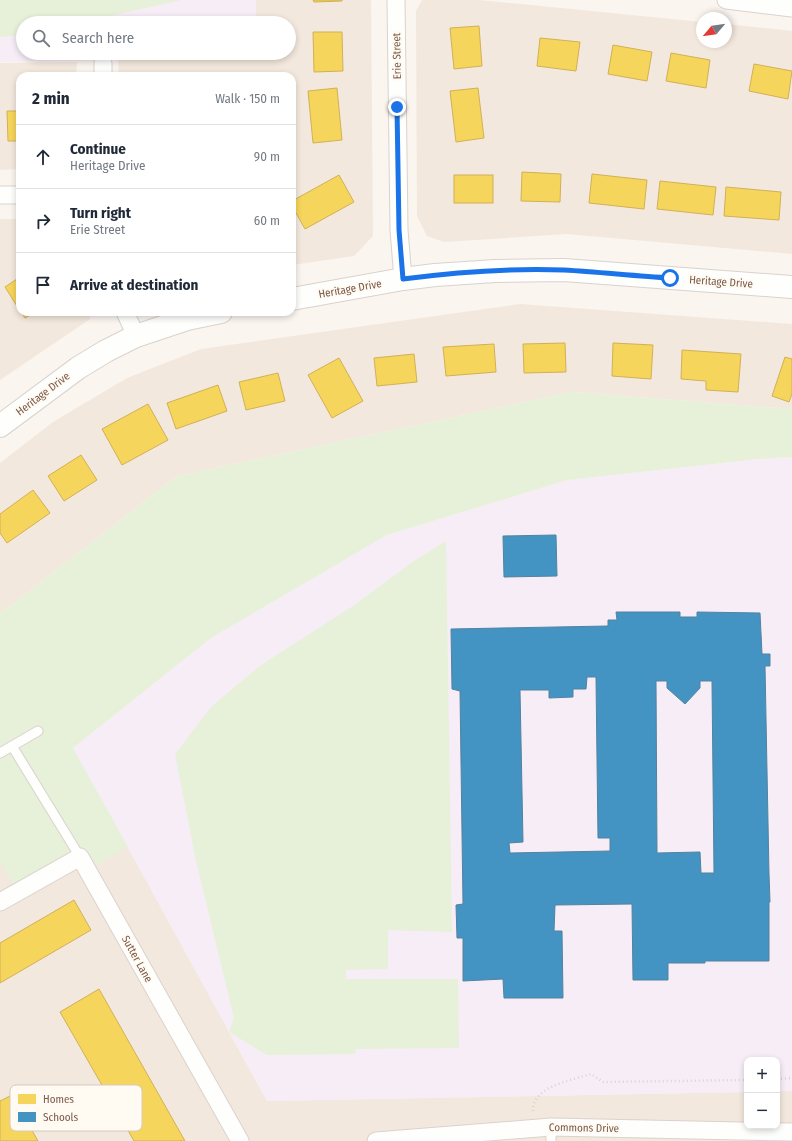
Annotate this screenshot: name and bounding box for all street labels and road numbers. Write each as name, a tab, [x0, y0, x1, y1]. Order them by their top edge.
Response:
street label: Erie Street	[390, 32, 404, 79]
street label: Heritage Drive	[689, 273, 753, 291]
street label: Heritage Drive	[317, 277, 383, 301]
street label: Heritage Drive	[14, 370, 72, 418]
street label: Sutter Lane	[119, 933, 155, 985]
street label: Commons Drive	[549, 1121, 619, 1135]

